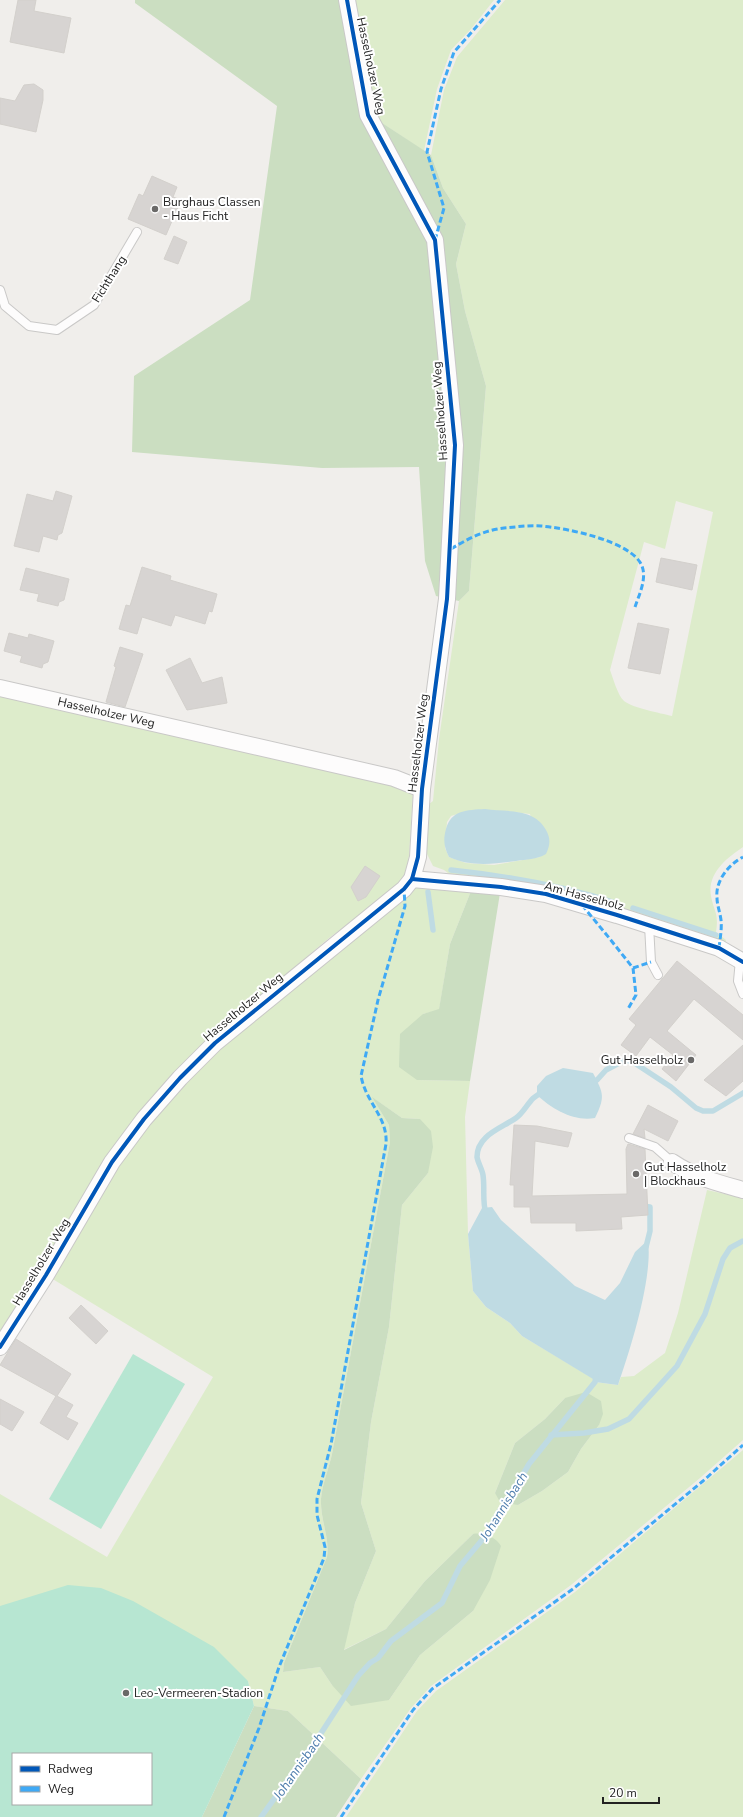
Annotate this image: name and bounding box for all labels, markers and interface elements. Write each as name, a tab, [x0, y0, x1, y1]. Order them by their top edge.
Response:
street label: Hasselholzer Weg	[353, 16, 389, 116]
place label: Burghaus Classen - Haus Ficht	[163, 194, 261, 224]
marker: Burghaus Classen - Haus Ficht	[150, 204, 160, 214]
street label: Fichthang	[88, 252, 130, 306]
street label: Hasselholzer Weg	[429, 361, 451, 461]
street label: Hasselholzer Weg	[56, 693, 156, 731]
street label: Hasselholzer Weg	[404, 693, 432, 793]
street label: Am Hasselholz	[542, 878, 626, 914]
street label: Hasselholzer Weg	[200, 969, 286, 1045]
place label: Gut Hasselholz	[601, 1052, 683, 1068]
marker: Gut Hasselholz	[686, 1055, 696, 1065]
place label: Gut Hasselholz | Blockhaus	[644, 1159, 727, 1189]
marker: Gut Hasselholz | Blockhaus	[631, 1169, 641, 1179]
street label: Hasselholzer Weg	[9, 1215, 73, 1309]
water label: Johannisbach	[475, 1469, 532, 1545]
place label: Leo-Vermeeren-Stadion	[134, 1685, 263, 1701]
marker: Leo-Vermeeren-Stadion	[121, 1688, 131, 1698]
water label: Johannisbach	[269, 1730, 328, 1804]
legend	[12, 1753, 152, 1805]
text: Radweg	[48, 1761, 93, 1777]
scale bar	[603, 1779, 659, 1805]
text: Weg	[48, 1781, 74, 1797]
text: 20 m	[609, 1785, 637, 1801]

